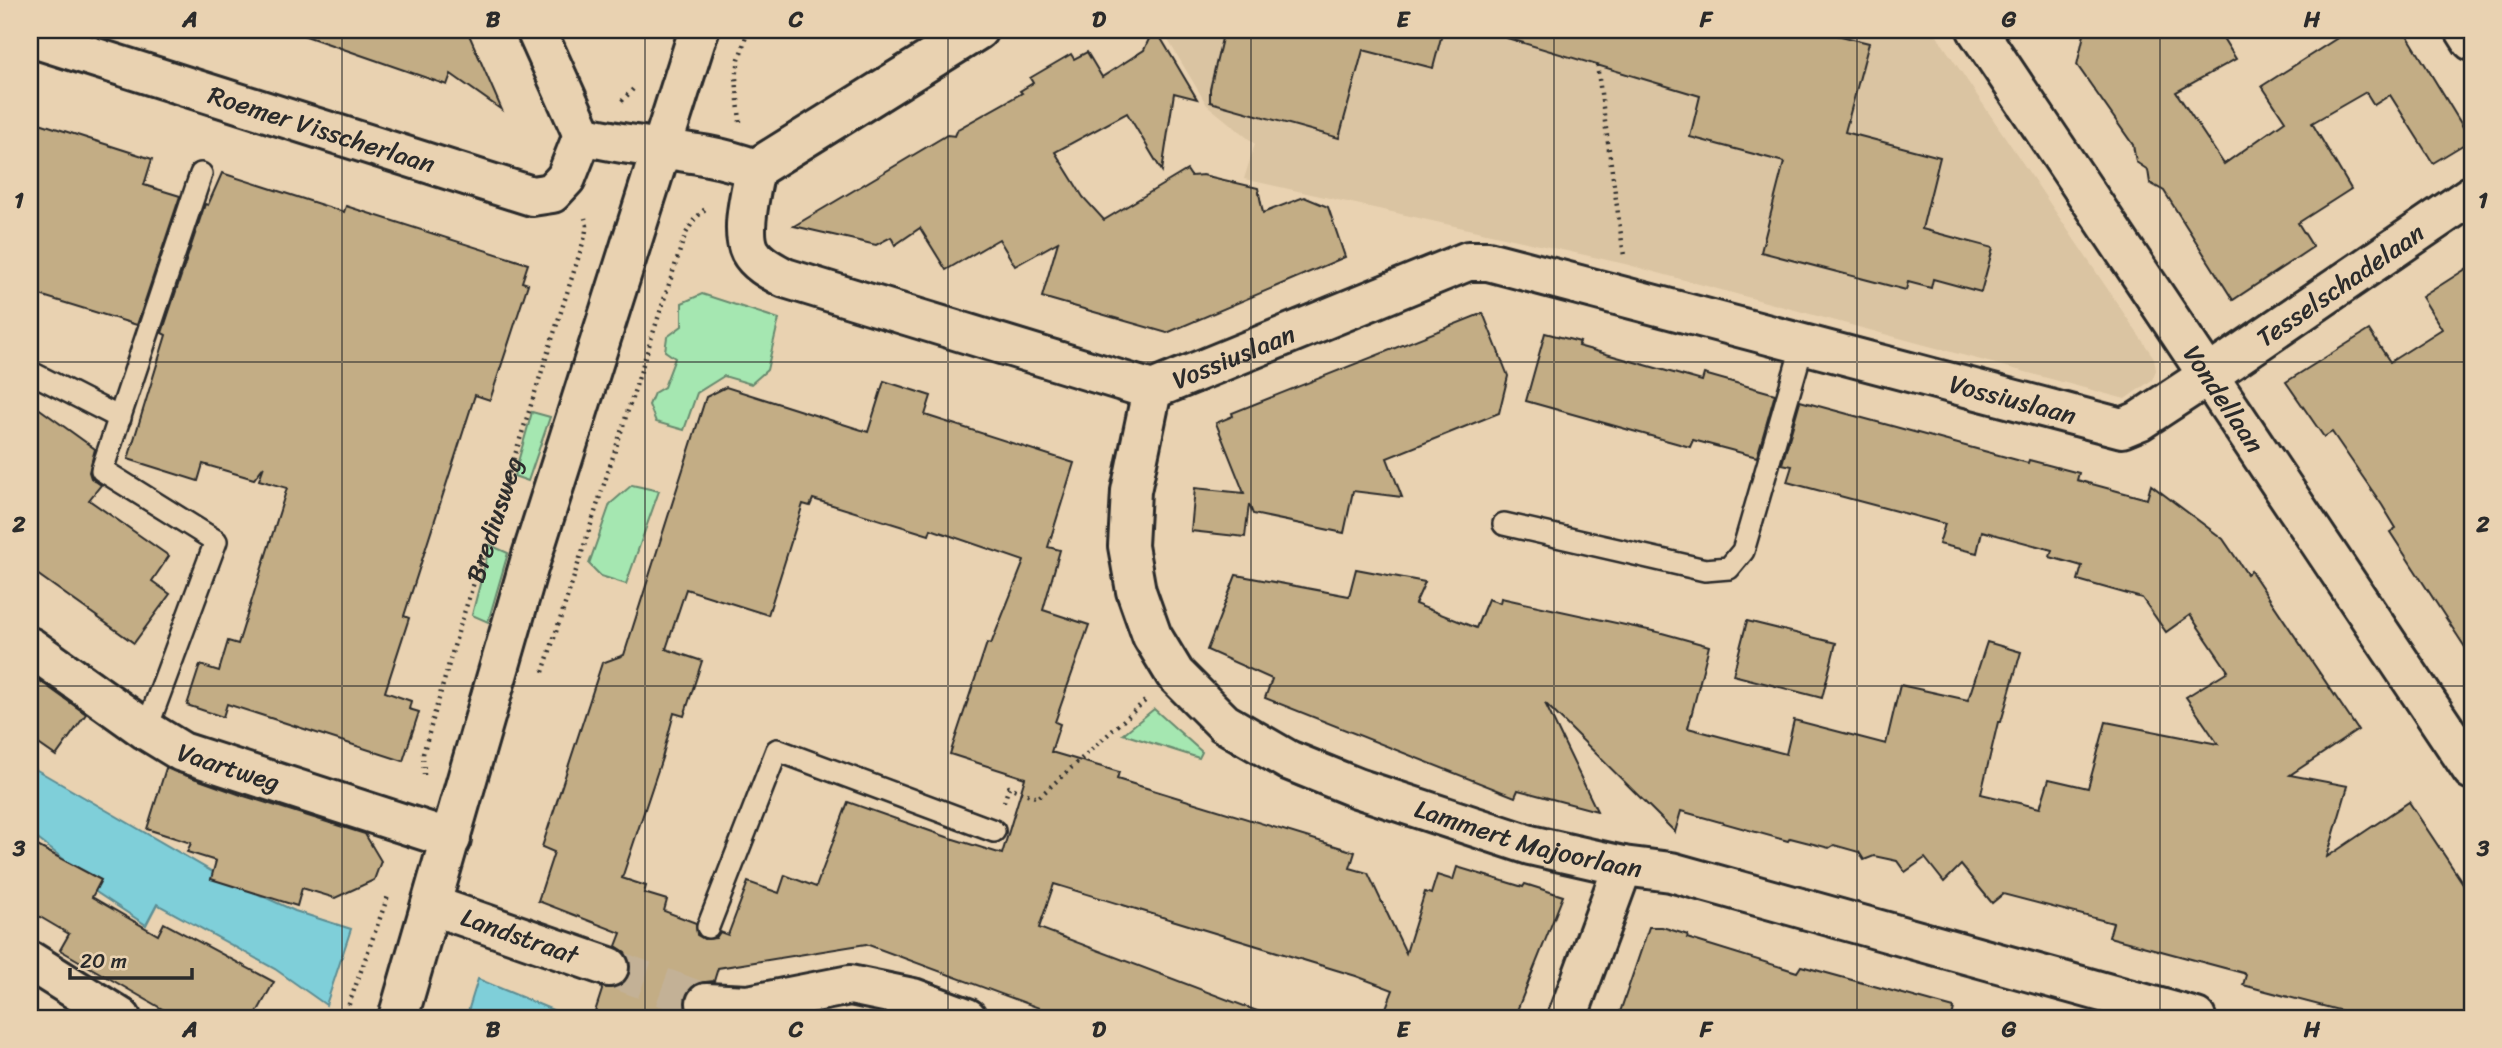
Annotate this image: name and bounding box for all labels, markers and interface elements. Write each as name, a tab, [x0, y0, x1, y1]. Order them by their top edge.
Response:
text: A	[181, 0, 198, 40]
text: B	[486, 0, 501, 40]
text: C	[788, 0, 804, 40]
text: D	[1092, 0, 1107, 40]
text: E	[1397, 0, 1412, 40]
text: F	[1699, 0, 1714, 40]
text: G	[2001, 0, 2017, 40]
text: H	[2303, 0, 2321, 40]
street label: Roemer Visscherlaan	[202, 72, 441, 187]
text: 1	[14, 180, 24, 221]
text: 1	[2478, 180, 2488, 221]
street label: Tesselschadelaan	[2246, 211, 2434, 360]
street label: Vossiuslaan	[1165, 311, 1302, 402]
street label: Vondellaan	[2171, 335, 2277, 463]
street label: Vossiuslaan	[1944, 361, 2082, 438]
street label: Brediusweg	[452, 450, 536, 589]
text: 2	[11, 504, 26, 545]
text: 2	[2475, 504, 2490, 545]
street label: Vaartweg	[172, 729, 286, 805]
street label: Lammert Majoorlaan	[1409, 786, 1645, 891]
text: 3	[12, 828, 26, 869]
text: 3	[2476, 828, 2490, 869]
street label: Landstraat	[455, 894, 586, 978]
scale bar	[70, 936, 192, 980]
text: 20 m	[80, 942, 127, 980]
text: A	[181, 1009, 198, 1048]
text: B	[486, 1009, 501, 1048]
text: C	[788, 1009, 804, 1048]
text: D	[1092, 1009, 1107, 1048]
text: E	[1397, 1009, 1412, 1048]
text: F	[1699, 1009, 1714, 1048]
text: G	[2001, 1009, 2017, 1048]
text: H	[2303, 1009, 2321, 1048]

